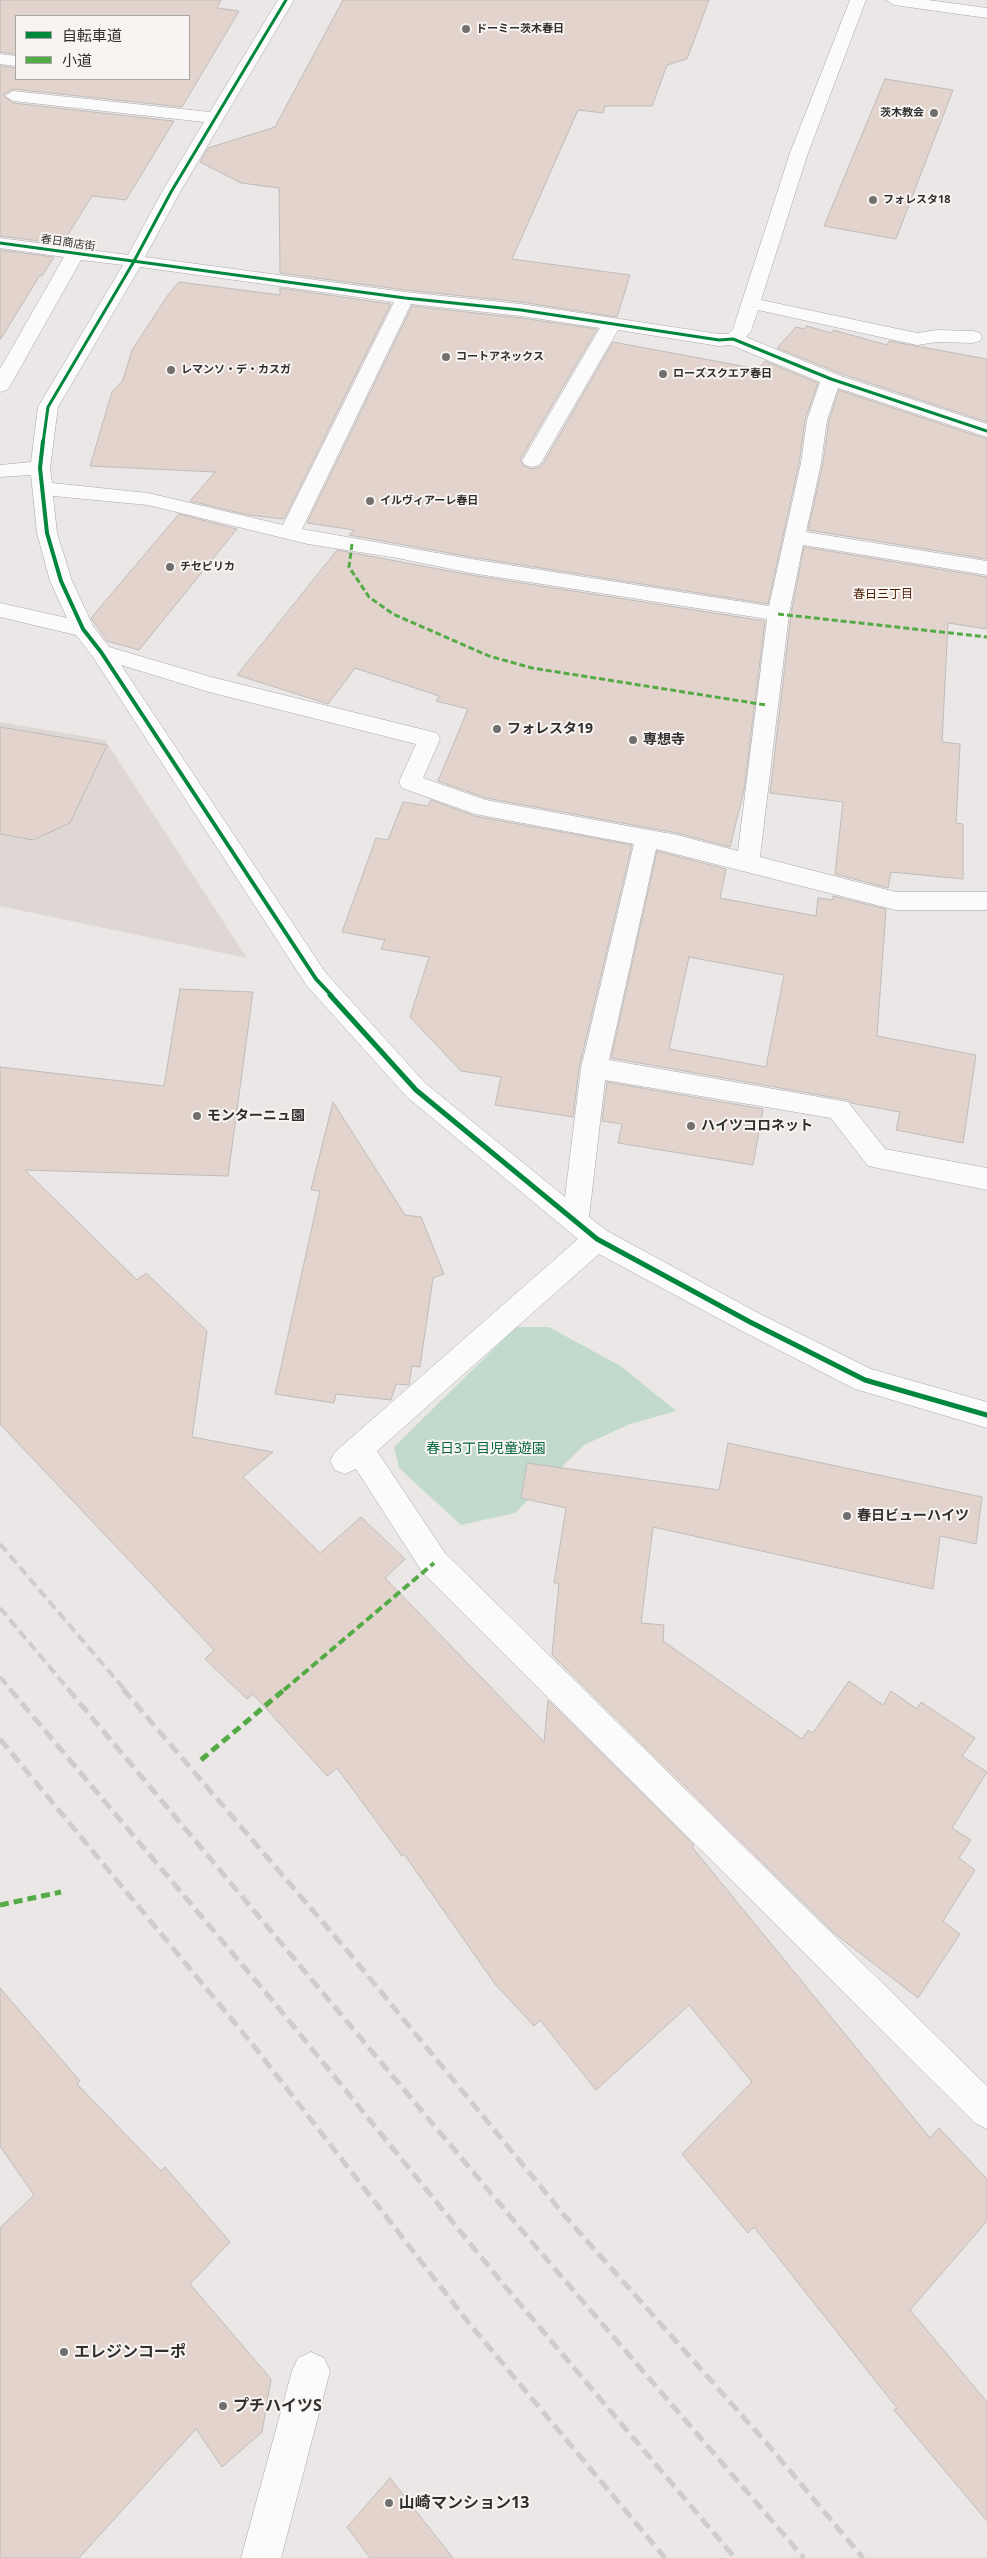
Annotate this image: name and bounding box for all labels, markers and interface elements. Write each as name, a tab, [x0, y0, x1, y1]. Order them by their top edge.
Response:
legend	[15, 15, 190, 80]
place label: ドーミー茨木春日	[476, 22, 564, 36]
marker: ドーミー茨木春日	[460, 23, 472, 35]
text: 自転車道	[62, 25, 122, 45]
text: 小道	[62, 50, 92, 70]
place label: 茨木教会	[880, 106, 924, 120]
marker: 茨木教会	[928, 107, 940, 119]
place label: フォレスタ18	[883, 193, 951, 207]
marker: フォレスタ18	[867, 194, 879, 206]
street label: 春日商店街	[40, 233, 96, 253]
place label: コートアネックス	[456, 350, 544, 364]
marker: コートアネックス	[440, 351, 452, 363]
place label: レマンソ・デ・カスガ	[181, 363, 291, 377]
marker: レマンソ・デ・カスガ	[165, 364, 177, 376]
place label: ローズスクエア春日	[673, 367, 772, 381]
marker: ローズスクエア春日	[657, 368, 669, 380]
place label: イルヴィアーレ春日	[380, 494, 478, 508]
marker: イルヴィアーレ春日	[364, 495, 376, 507]
place label: チセピリカ	[180, 560, 235, 574]
marker: チセピリカ	[164, 561, 176, 573]
district label: 春日三丁目	[853, 588, 913, 602]
place label: フォレスタ19	[507, 721, 593, 737]
marker: フォレスタ19	[491, 723, 503, 735]
place label: 専想寺	[643, 732, 685, 748]
marker: 専想寺	[627, 734, 639, 746]
place label: モンターニュ園	[207, 1108, 305, 1124]
marker: モンターニュ園	[191, 1110, 203, 1122]
place label: ハイツコロネット	[701, 1118, 813, 1134]
marker: ハイツコロネット	[685, 1120, 697, 1132]
park label: 春日3丁目児童遊園	[426, 1441, 546, 1457]
place label: 春日ビューハイツ	[857, 1508, 969, 1524]
marker: 春日ビューハイツ	[841, 1510, 853, 1522]
place label: エレジンコーポ	[74, 2342, 186, 2362]
marker: エレジンコーポ	[58, 2346, 70, 2358]
place label: プチハイツS	[233, 2396, 322, 2416]
marker: プチハイツS	[217, 2400, 229, 2412]
place label: 山崎マンション13	[399, 2493, 529, 2513]
marker: 山崎マンション13	[383, 2497, 395, 2509]

